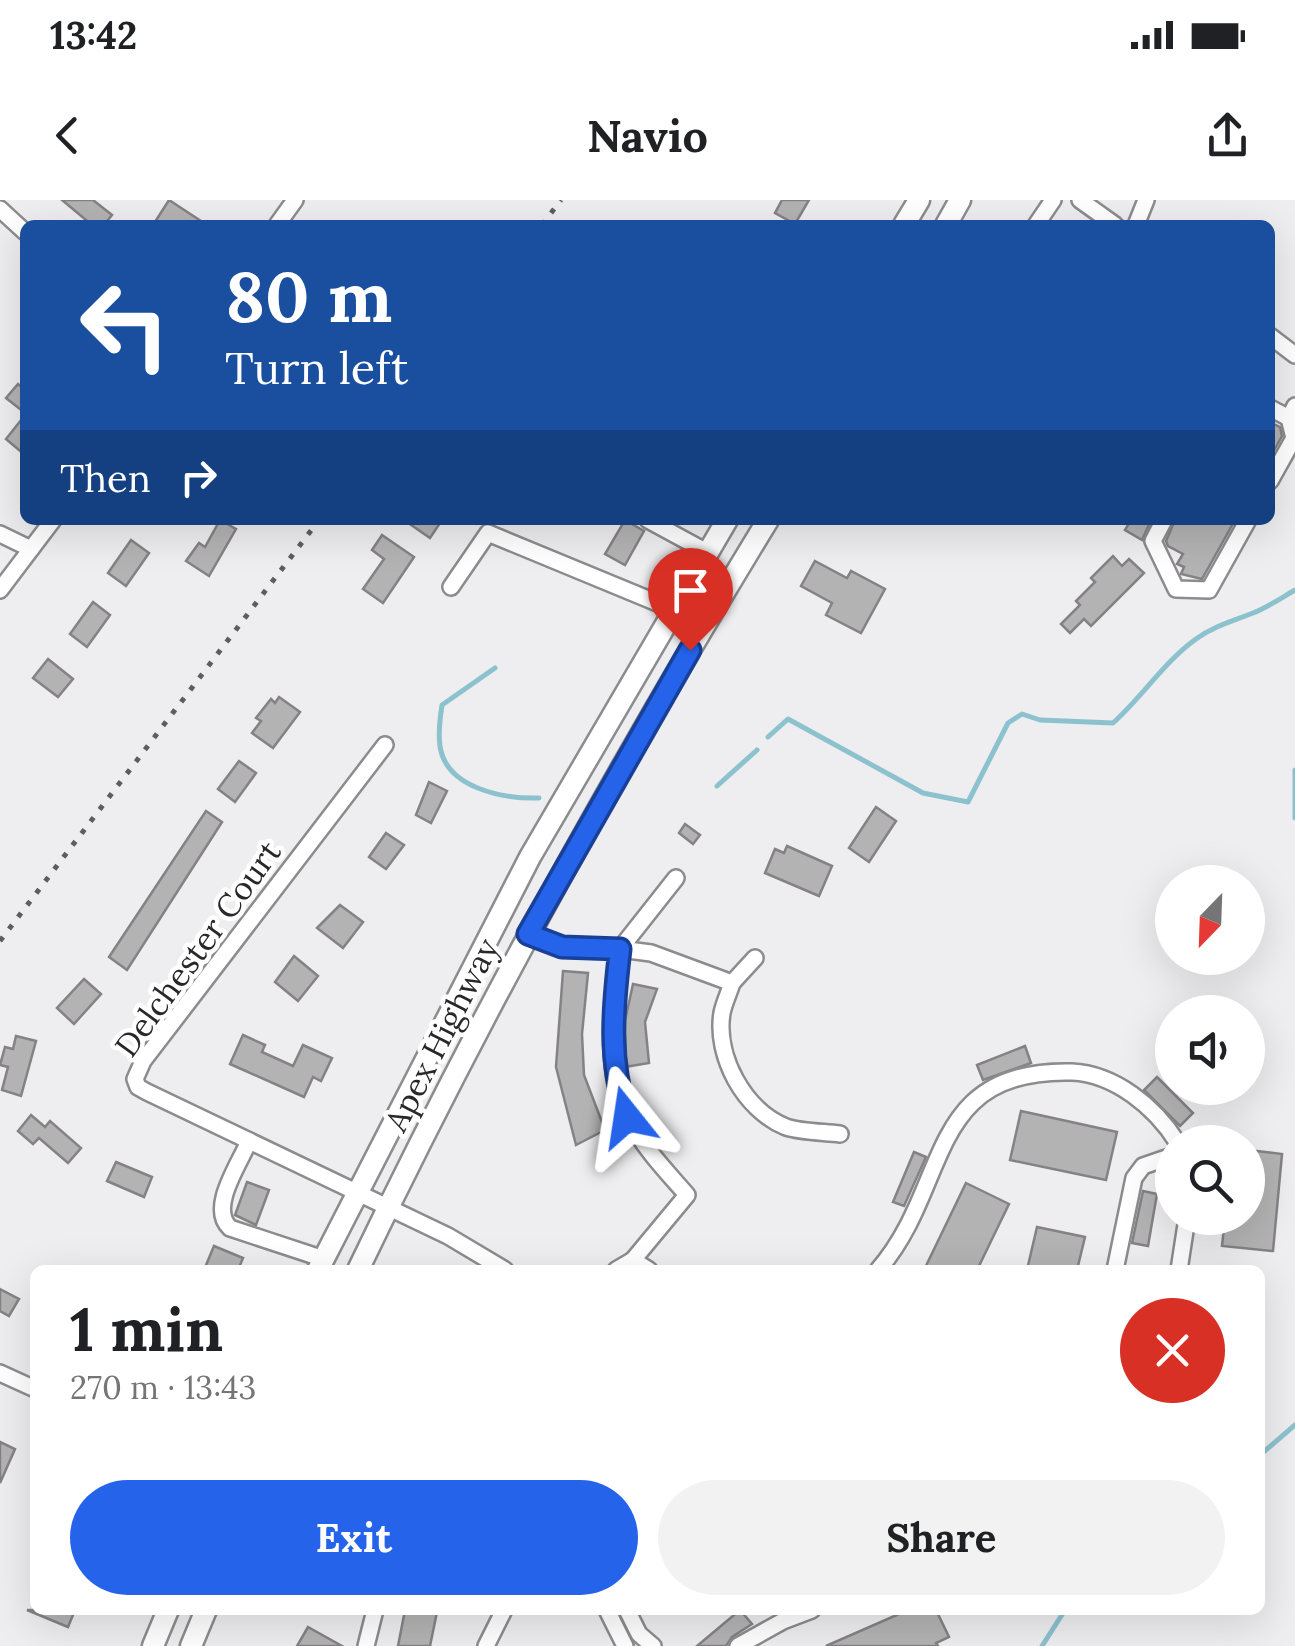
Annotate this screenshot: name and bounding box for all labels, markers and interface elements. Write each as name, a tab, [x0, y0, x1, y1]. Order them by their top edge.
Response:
text: 13:42	[50, 11, 137, 59]
text: Navio	[587, 107, 708, 164]
icon: back	[40, 108, 95, 163]
icon: share	[1200, 108, 1255, 163]
text: 80 m	[225, 252, 392, 341]
icon: left	[60, 260, 190, 390]
text: Turn left	[225, 339, 408, 396]
icon: right	[171, 450, 226, 505]
text: Then	[60, 454, 151, 502]
pin	[648, 548, 733, 651]
icon: arrive	[663, 563, 718, 618]
street label: Delchester Court	[106, 832, 290, 1065]
north arrow	[1155, 865, 1265, 975]
map controls	[1155, 865, 1265, 1235]
street label: Apex Highway	[375, 931, 508, 1139]
button: sound	[1155, 995, 1265, 1105]
position arrow	[575, 1065, 679, 1169]
button: search	[1155, 1125, 1265, 1235]
text: 1 min	[70, 1291, 223, 1367]
button: close	[1120, 1298, 1225, 1403]
text: 270 m · 13:43	[70, 1367, 256, 1408]
button: Exit	[70, 1480, 638, 1595]
button: Share	[658, 1480, 1225, 1595]

